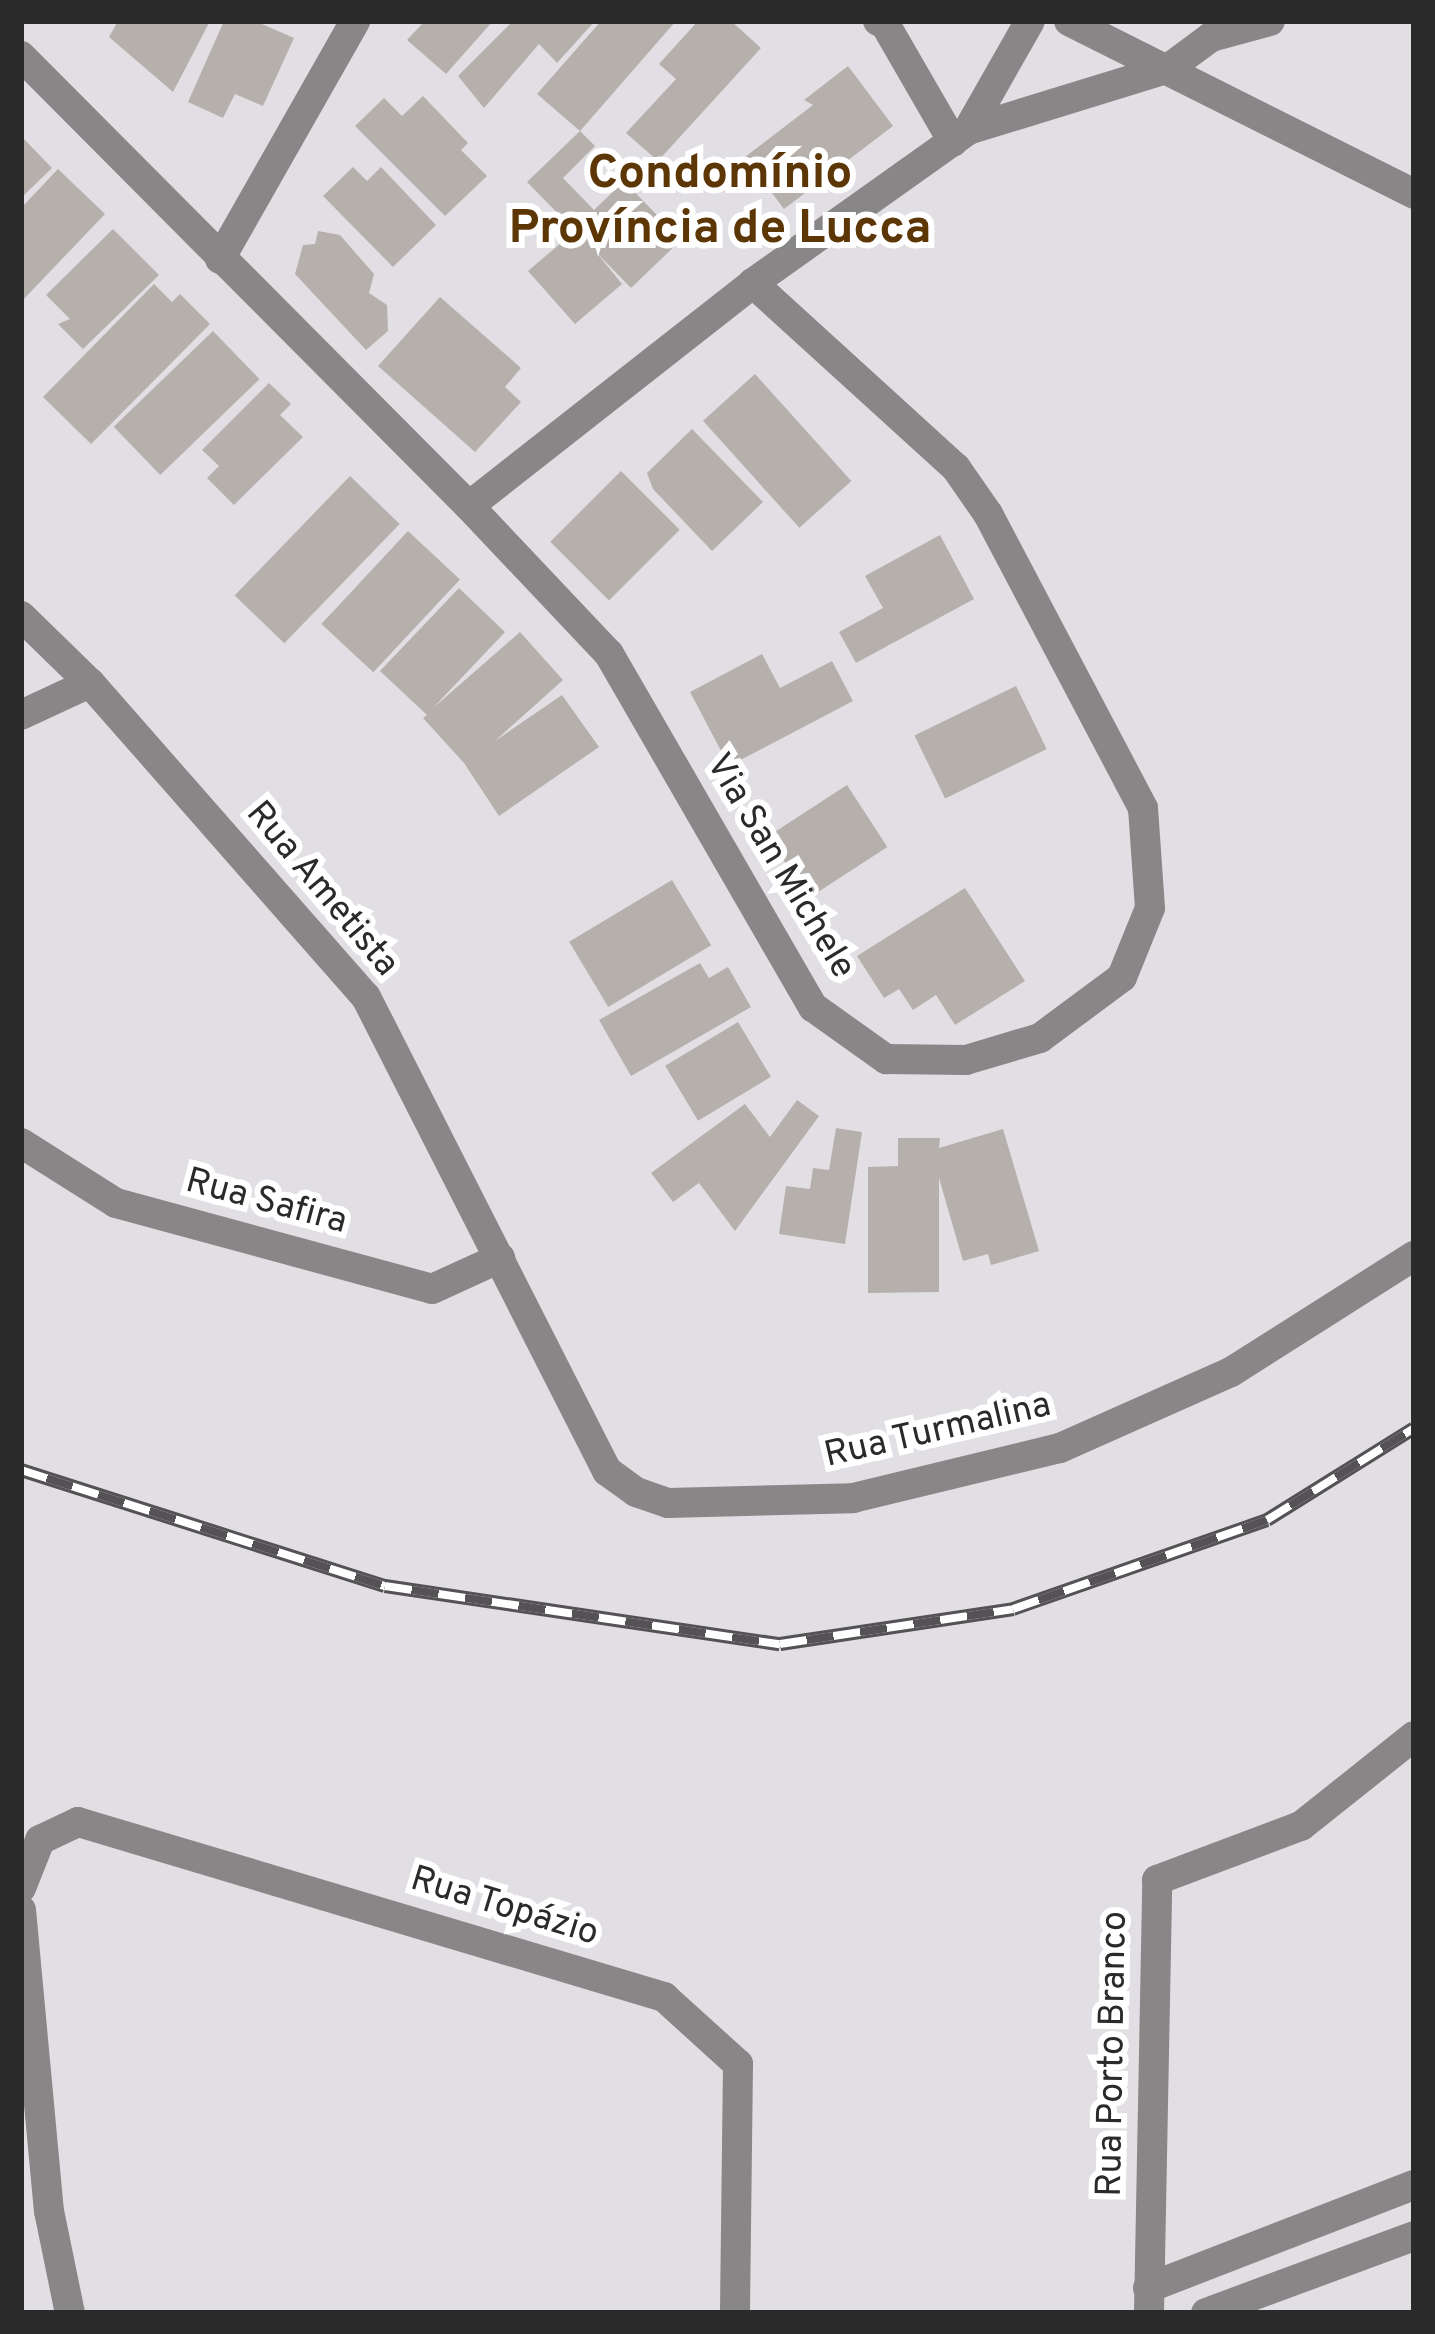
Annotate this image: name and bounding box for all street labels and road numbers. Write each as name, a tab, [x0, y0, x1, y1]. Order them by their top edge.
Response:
street label: Via San Michele	[695, 747, 863, 987]
street label: Rua Ametista	[235, 793, 407, 987]
street label: Rua Safira	[181, 1161, 351, 1245]
street label: Rua Turmalina	[820, 1385, 1056, 1479]
street label: Rua Topázio	[404, 1859, 604, 1957]
street label: Rua Porto Branco	[1090, 1911, 1138, 2197]

